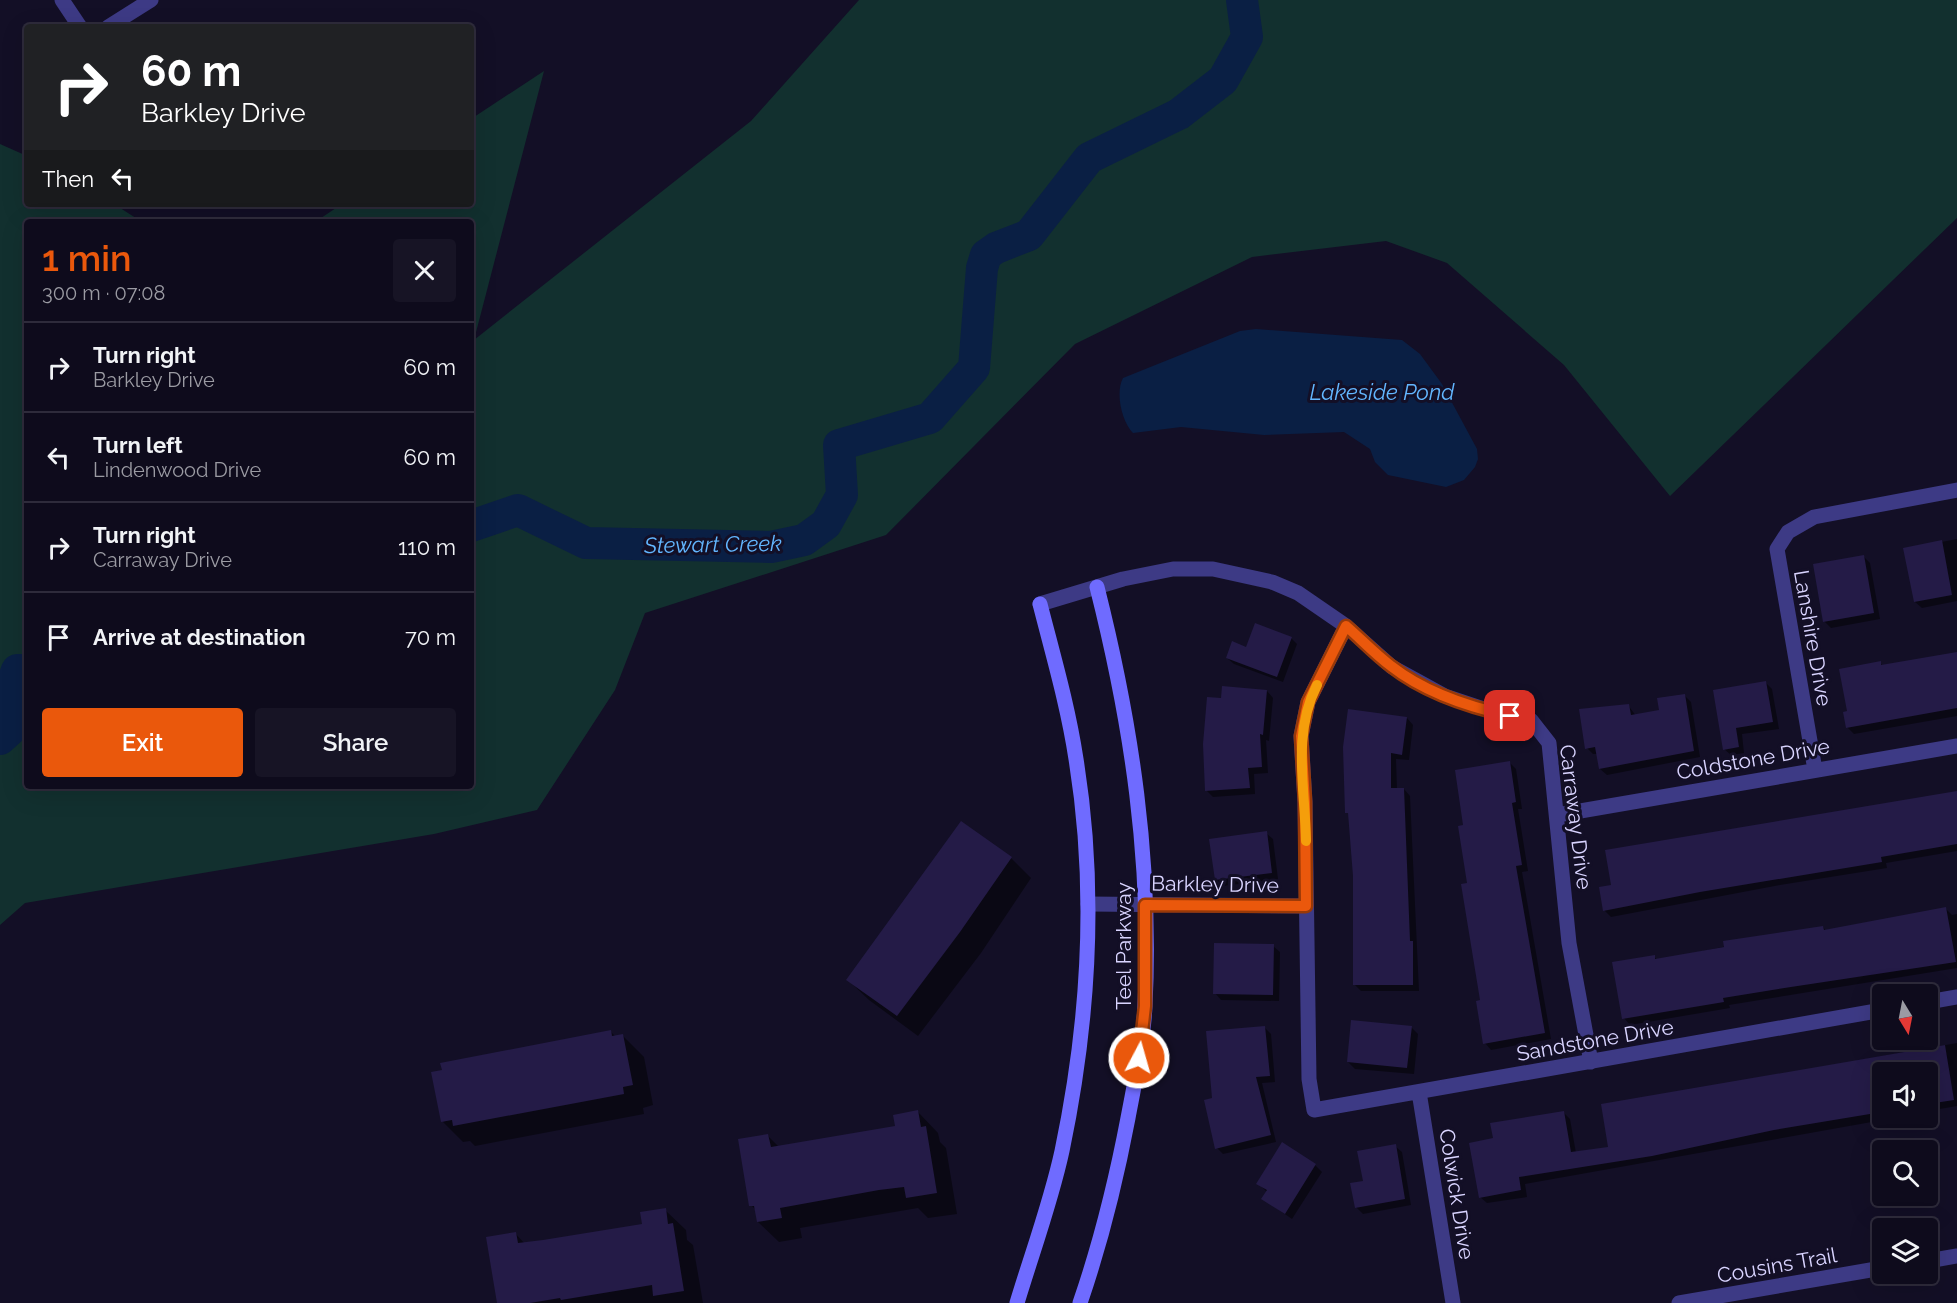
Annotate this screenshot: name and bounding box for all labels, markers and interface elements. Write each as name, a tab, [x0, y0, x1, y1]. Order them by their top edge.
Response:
text: 60 m	[141, 47, 241, 96]
icon: right	[42, 48, 120, 126]
text: Barkley Drive	[141, 97, 306, 128]
icon: left	[106, 162, 139, 195]
text: Then	[42, 166, 94, 192]
text: 1 min	[42, 237, 131, 279]
button: close	[393, 239, 456, 302]
text: 300 m · 07:08	[42, 281, 165, 305]
text: Turn right	[93, 342, 196, 368]
icon: right	[42, 351, 75, 384]
text: 60 m	[403, 354, 456, 380]
text: Barkley Drive	[93, 368, 215, 392]
water label: Lakeside Pond	[1310, 379, 1455, 405]
text: Turn left	[93, 432, 183, 458]
icon: left	[42, 441, 75, 474]
text: 60 m	[403, 444, 456, 470]
text: Lindenwood Drive	[93, 458, 261, 482]
text: Turn right	[93, 522, 196, 548]
water label: Stewart Creek	[643, 530, 782, 558]
icon: right	[42, 531, 75, 564]
text: 110 m	[398, 534, 456, 560]
text: Carraway Drive	[93, 548, 232, 572]
street label: Lanshire Drive	[1789, 568, 1837, 708]
icon: arrive	[42, 621, 75, 654]
text: Arrive at destination	[93, 624, 306, 650]
text: 70 m	[405, 624, 456, 650]
pin	[1484, 690, 1535, 741]
icon: arrive	[1493, 699, 1526, 732]
button: Exit	[42, 708, 243, 777]
button: Share	[255, 708, 456, 777]
street label: Coldstone Drive	[1674, 733, 1832, 785]
street label: Carraway Drive	[1555, 743, 1597, 891]
street label: Barkley Drive	[1151, 870, 1279, 898]
street label: Teel Parkway	[1111, 882, 1136, 1010]
north arrow	[1872, 984, 1938, 1050]
map controls	[1872, 984, 1938, 1284]
street label: Sandstone Drive	[1515, 1014, 1675, 1066]
position arrow	[1107, 1026, 1171, 1090]
button: sound	[1872, 1062, 1938, 1128]
street label: Colwick Drive	[1434, 1127, 1480, 1261]
button: search	[1872, 1140, 1938, 1206]
button: layers	[1872, 1218, 1938, 1284]
street label: Cousins Trail	[1715, 1242, 1839, 1288]

